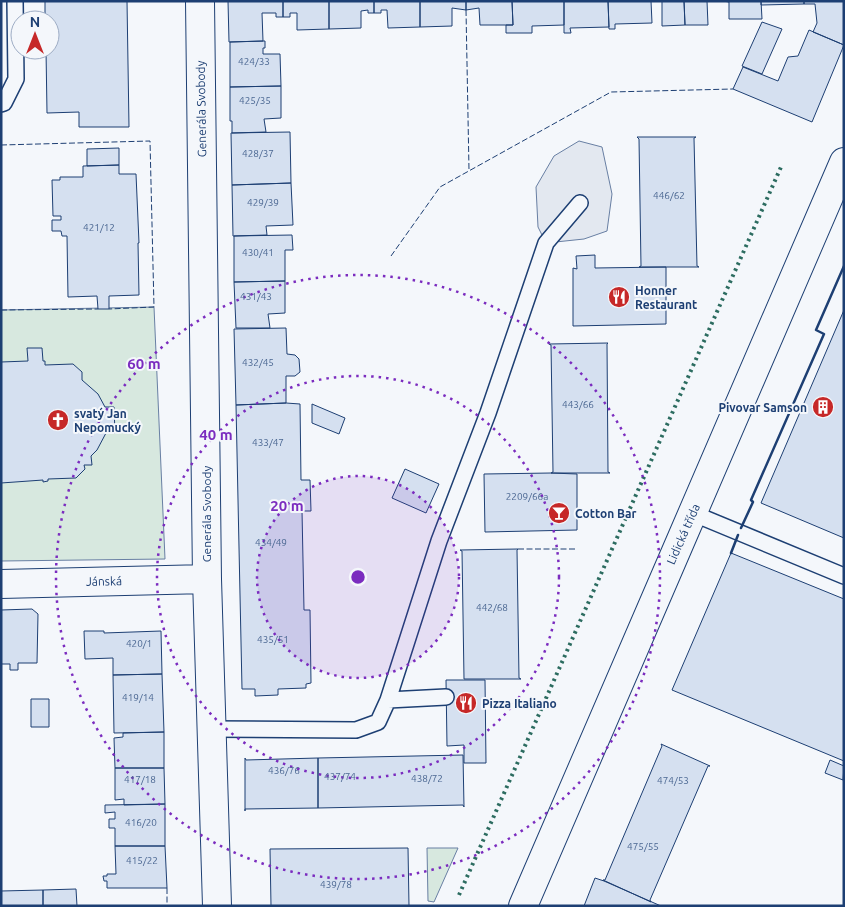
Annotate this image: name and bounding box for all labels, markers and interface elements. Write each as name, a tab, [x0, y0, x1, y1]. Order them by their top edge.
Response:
north arrow	[10, 10, 60, 60]
text: N	[30, 14, 40, 30]
house number: 424/33	[238, 56, 270, 67]
street label: Generála Svobody	[194, 60, 208, 157]
house number: 425/35	[239, 95, 271, 106]
house number: 428/37	[242, 148, 274, 159]
house number: 446/62	[653, 190, 685, 201]
house number: 429/39	[247, 197, 279, 208]
house number: 421/12	[83, 222, 115, 233]
house number: 430/41	[242, 247, 274, 258]
place label: Honner Restaurant	[635, 284, 697, 311]
restaurant icon: Honner Restaurant	[607, 285, 631, 309]
house number: 431/43	[240, 291, 272, 302]
text: 60 m	[127, 355, 161, 372]
house number: 432/45	[242, 357, 274, 368]
building icon: Pivovar Samson	[811, 395, 835, 419]
house number: 443/66	[562, 399, 594, 410]
place label: Pivovar Samson	[719, 401, 807, 414]
place label: svatý Jan Nepomucký	[74, 407, 141, 434]
church icon: svatý Jan Nepomucký	[46, 408, 70, 432]
text: 40 m	[199, 426, 233, 443]
house number: 433/47	[252, 437, 284, 448]
street label: Generála Svobody	[200, 465, 213, 562]
house number: 2209/66a	[506, 491, 548, 502]
text: 20 m	[270, 497, 304, 514]
bar icon: Cotton Bar	[547, 501, 571, 525]
street label: Lidická třída	[664, 502, 702, 566]
place label: Cotton Bar	[575, 507, 636, 520]
house number: 434/49	[255, 537, 287, 548]
centre of rings	[349, 568, 367, 586]
street label: Jánská	[86, 574, 122, 588]
house number: 442/68	[476, 602, 508, 613]
house number: 435/51	[257, 634, 289, 645]
house number: 420/1	[126, 638, 152, 649]
restaurant icon: Pizza Italiano	[454, 691, 478, 715]
house number: 419/14	[122, 692, 154, 703]
place label: Pizza Italiano	[482, 697, 557, 710]
house number: 436/76	[268, 765, 300, 776]
house number: 437/74	[324, 771, 356, 782]
house number: 438/72	[411, 773, 443, 784]
house number: 417/18	[124, 774, 156, 785]
house number: 474/53	[657, 775, 689, 786]
house number: 416/20	[125, 817, 157, 828]
house number: 475/55	[627, 841, 659, 852]
house number: 415/22	[126, 855, 158, 866]
house number: 439/78	[320, 879, 352, 890]

